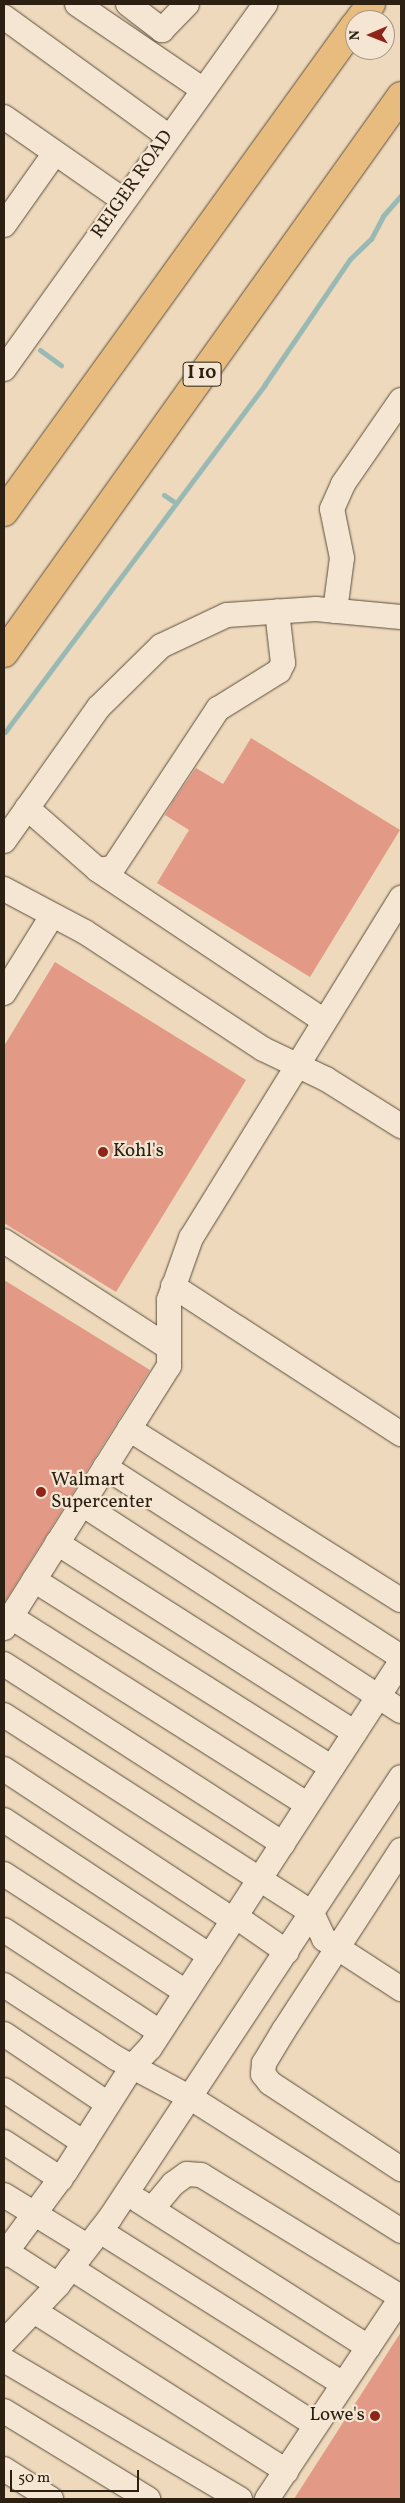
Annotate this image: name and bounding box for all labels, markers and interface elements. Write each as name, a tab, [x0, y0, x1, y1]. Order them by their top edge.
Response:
north arrow	[345, 10, 395, 60]
text: N	[346, 30, 365, 41]
street label: REIGER ROAD	[87, 126, 179, 244]
road number: I 10	[182, 358, 222, 389]
place label: Kohl's	[113, 1141, 164, 1163]
marker: Kohl's	[97, 1146, 109, 1158]
place label: Walmart Supercenter	[51, 1470, 152, 1514]
marker: Walmart Supercenter	[35, 1486, 47, 1498]
place label: Lowe's	[309, 2405, 365, 2427]
marker: Lowe's	[369, 2410, 381, 2422]
scale bar	[12, 2460, 141, 2492]
text: 50 m	[18, 2468, 50, 2489]

